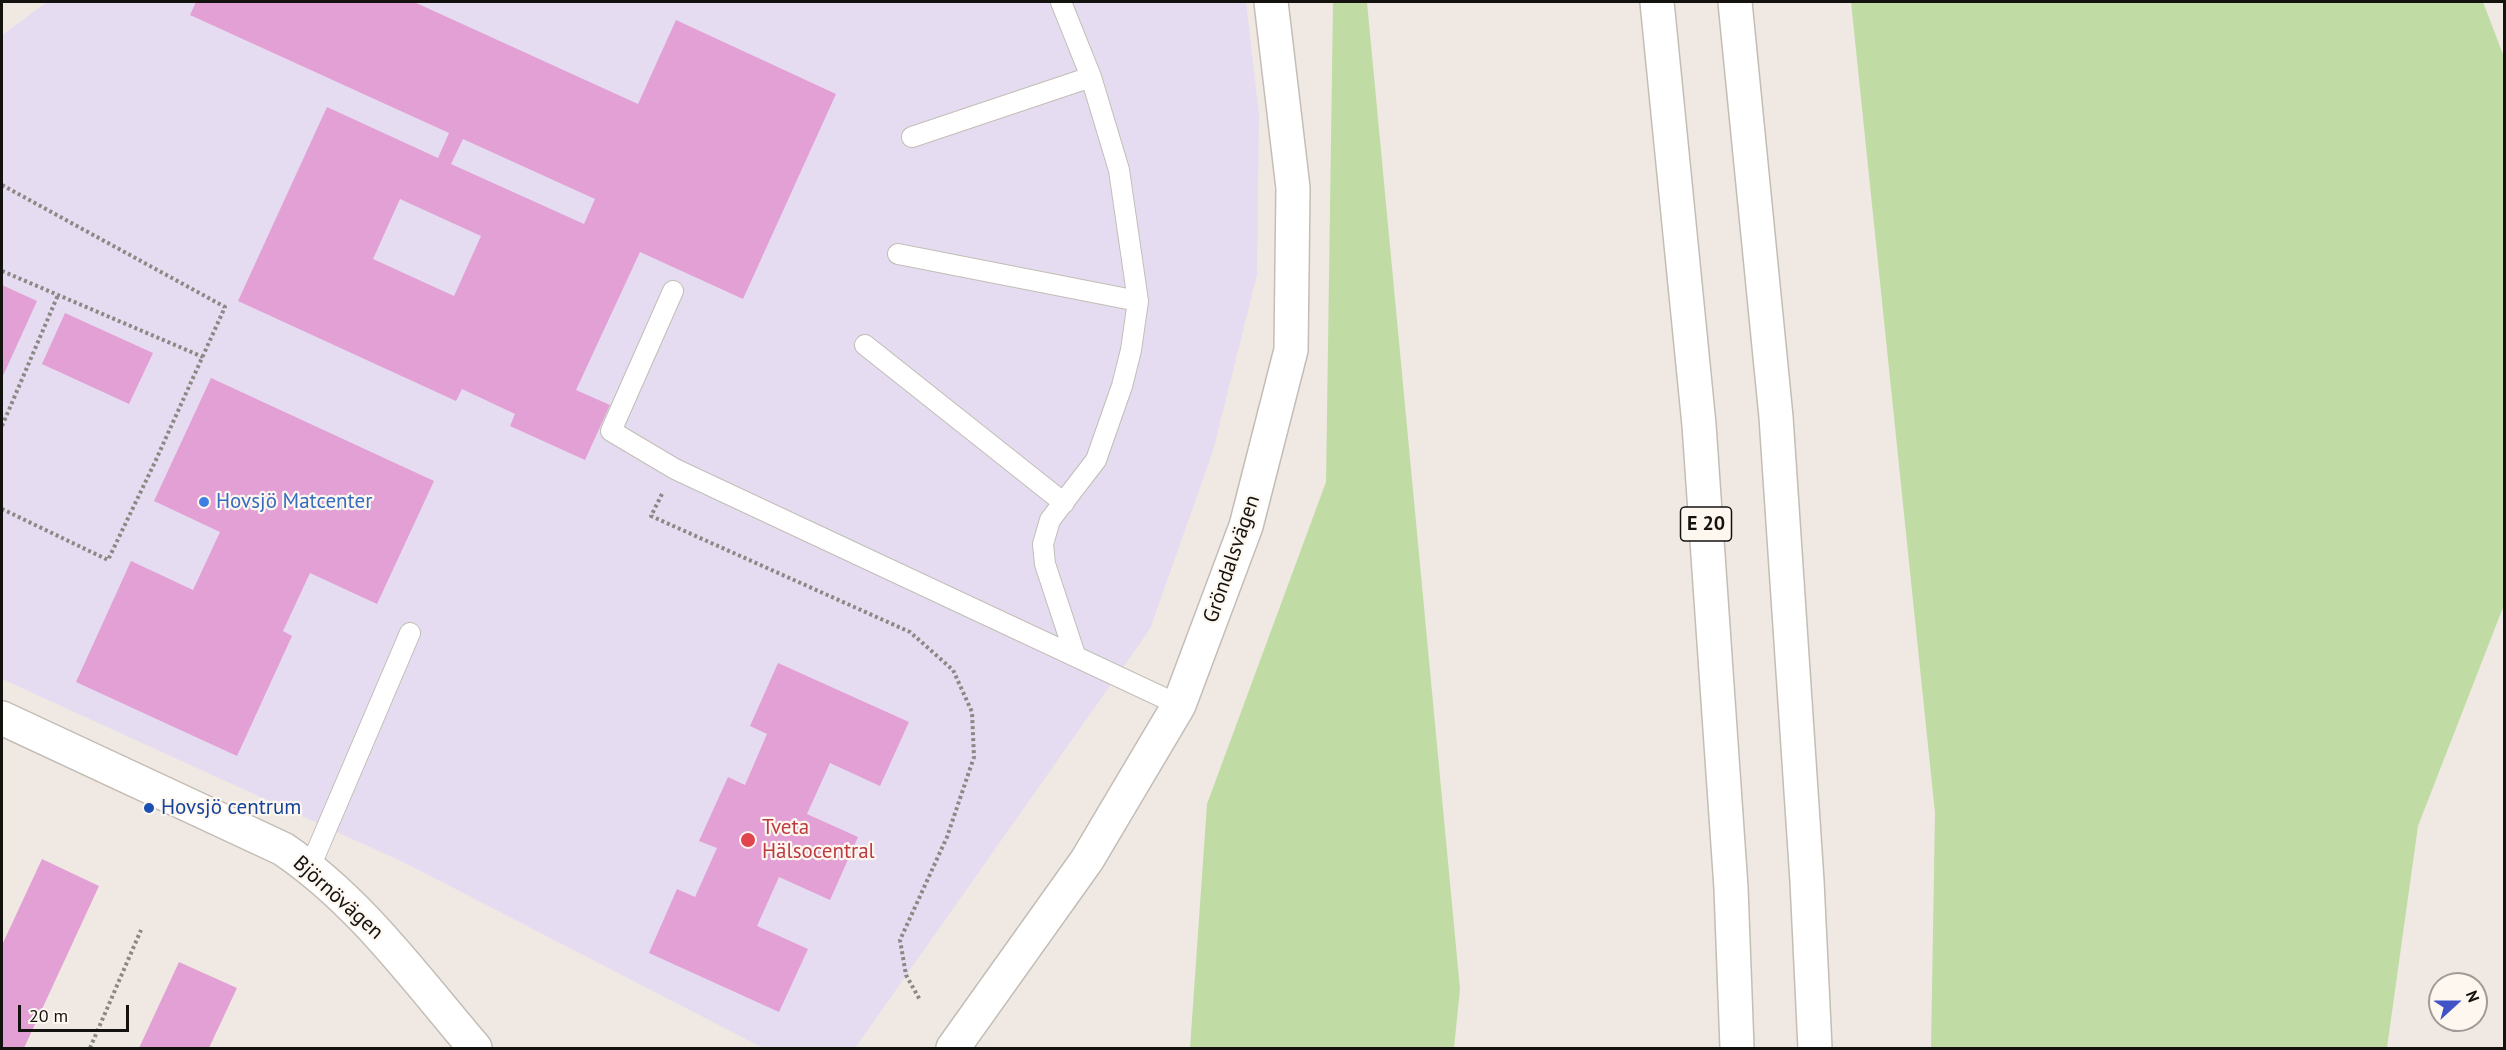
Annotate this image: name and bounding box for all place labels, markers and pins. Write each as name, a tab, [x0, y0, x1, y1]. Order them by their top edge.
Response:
place label: Hovsjö Matcenter	[216, 489, 372, 515]
marker: Hovsjö Matcenter	[197, 495, 211, 509]
place label: Hovsjö centrum	[161, 795, 301, 821]
marker: Hovsjö centrum	[142, 801, 156, 815]
place label: Tveta Hälsocentral	[762, 815, 875, 865]
marker: Tveta Hälsocentral	[739, 831, 757, 849]

